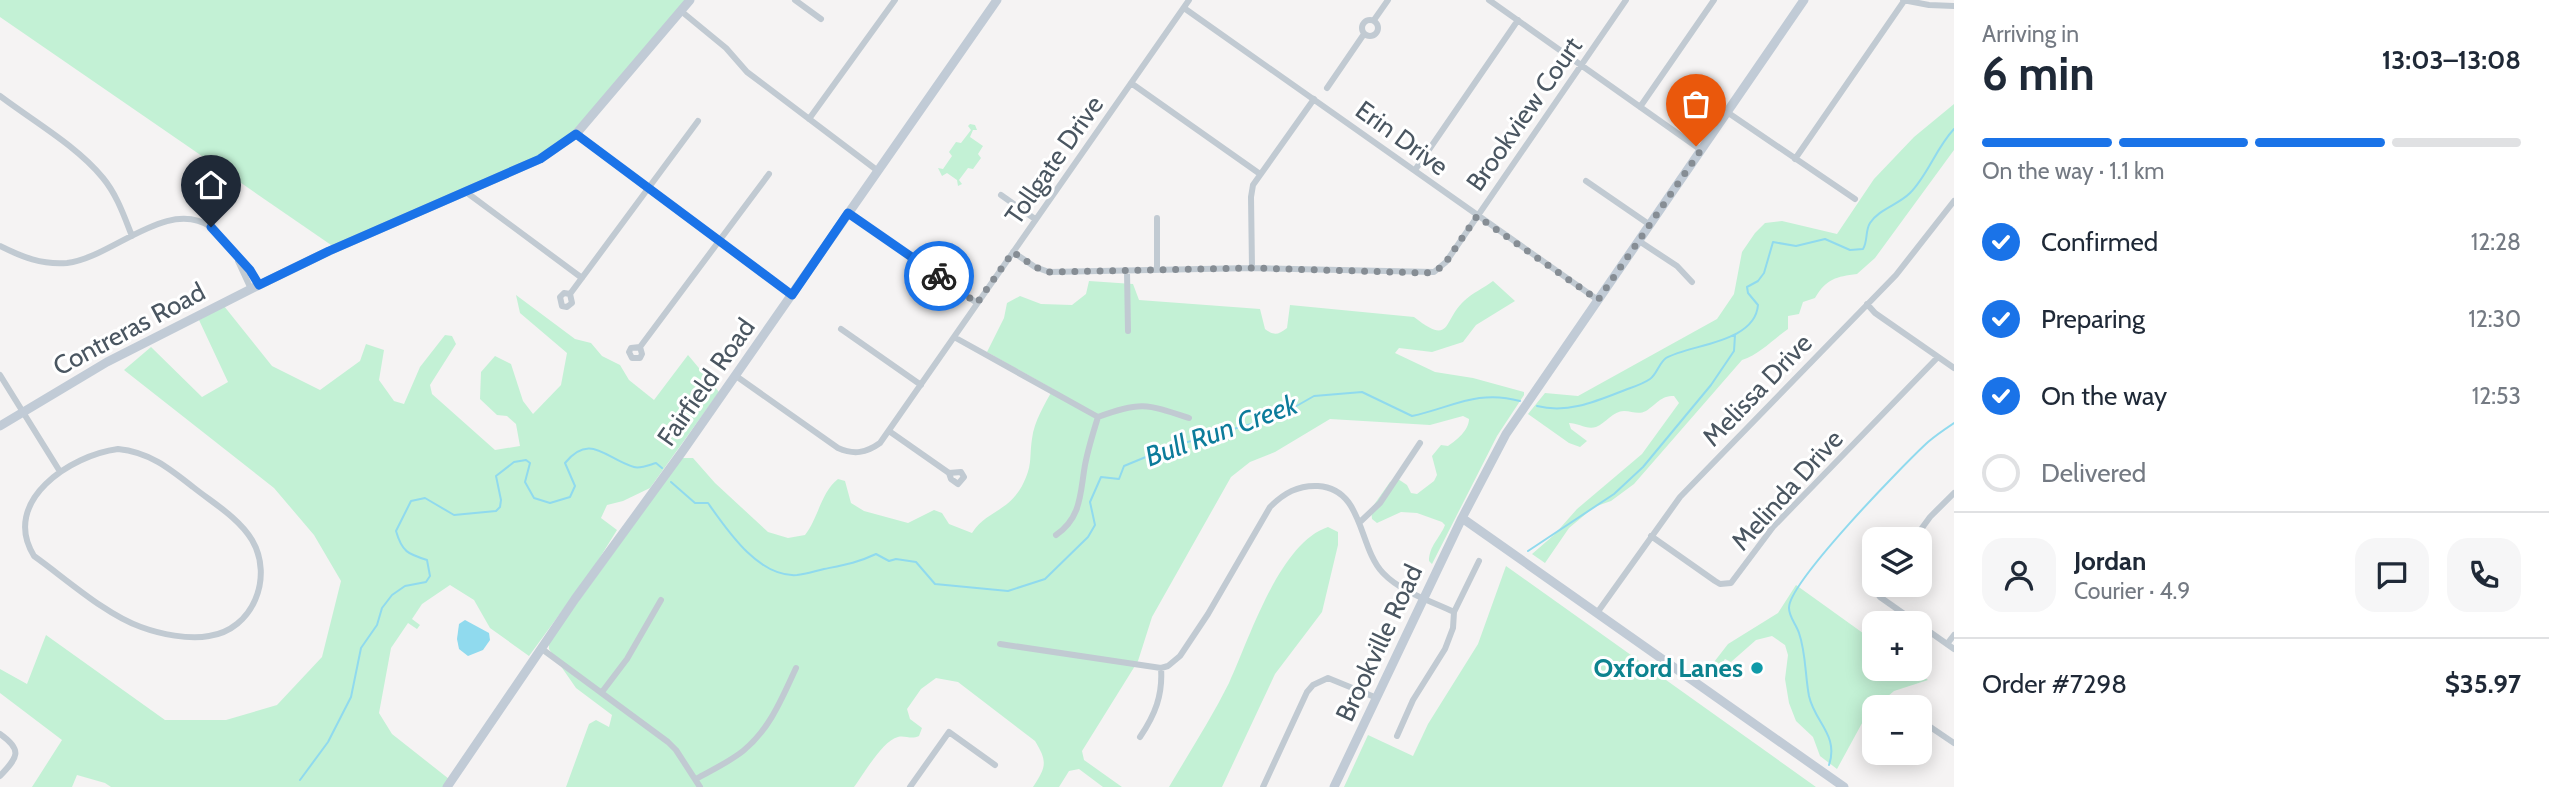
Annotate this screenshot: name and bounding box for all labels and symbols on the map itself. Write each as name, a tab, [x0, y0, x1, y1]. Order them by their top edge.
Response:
street label: Brookview Court	[1459, 31, 1589, 197]
pin	[1666, 74, 1726, 146]
street label: Tollgate Drive	[998, 90, 1110, 230]
street label: Erin Drive	[1349, 94, 1455, 182]
pin	[181, 155, 241, 227]
courier	[904, 241, 974, 311]
street label: Contreras Road	[47, 275, 211, 383]
street label: Fairfield Road	[650, 312, 762, 452]
street label: Melissa Drive	[1695, 327, 1819, 453]
water label: Bull Run Creek	[1140, 386, 1303, 473]
street label: Melinda Drive	[1724, 423, 1850, 557]
street label: Brookville Road	[1329, 559, 1429, 727]
place label: Oxford Lanes	[1593, 652, 1743, 684]
marker: Oxford Lanes	[1749, 660, 1765, 676]

